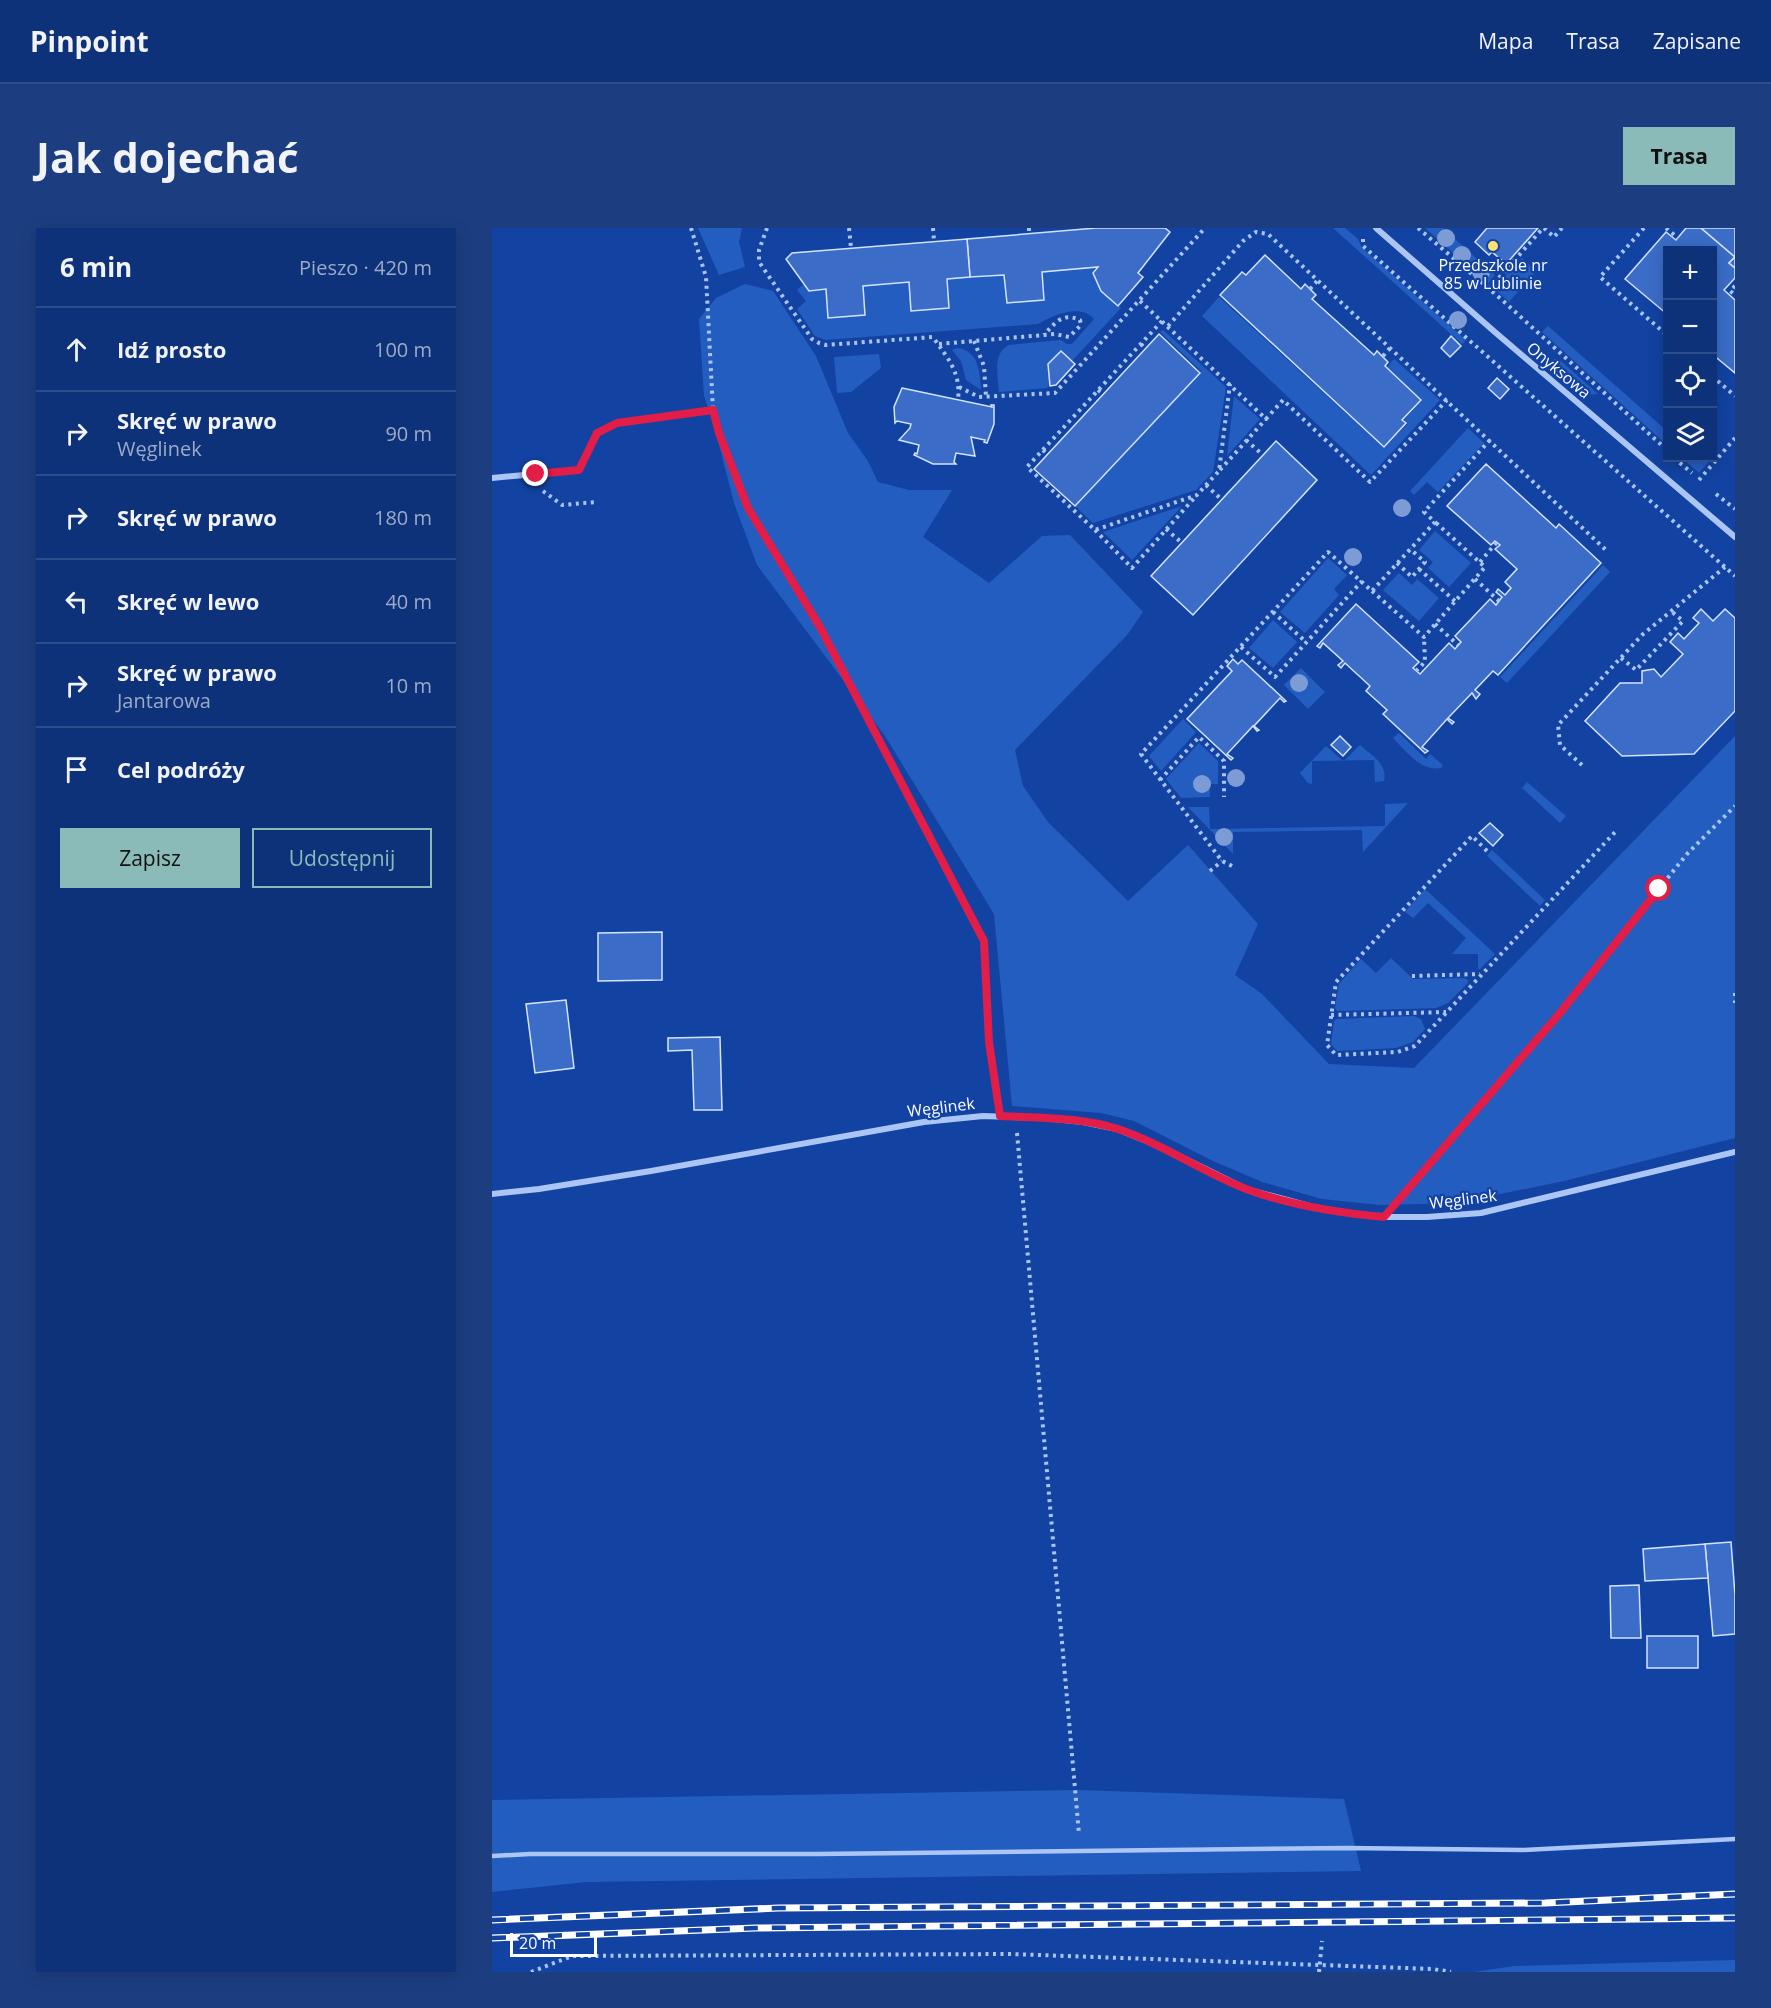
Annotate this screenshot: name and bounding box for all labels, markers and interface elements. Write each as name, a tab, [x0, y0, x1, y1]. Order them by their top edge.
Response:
text: Pinpoint	[30, 22, 149, 60]
text: Mapa	[1478, 27, 1533, 55]
text: Trasa	[1566, 27, 1620, 55]
text: Zapisane	[1653, 27, 1741, 55]
button: Trasa	[1623, 127, 1735, 185]
text: Jak dojechać	[36, 128, 299, 185]
marker: Przedszkole nr 85 w Lublinie	[1486, 239, 1500, 253]
map controls	[1663, 246, 1717, 462]
button: +	[1663, 246, 1717, 300]
text: 6 min	[60, 249, 132, 285]
text: Pieszo · 420 m	[299, 254, 432, 281]
place label: Przedszkole nr 85 w Lublinie	[1438, 254, 1548, 294]
button: −	[1663, 300, 1717, 354]
icon: ahead	[60, 333, 93, 366]
text: Idź prosto	[117, 334, 226, 364]
text: 100 m	[374, 336, 432, 363]
street label: Onyksowa	[1522, 337, 1596, 403]
button: locate	[1663, 354, 1717, 408]
text: Skręć w prawo	[117, 405, 277, 435]
button: layers	[1663, 408, 1717, 462]
icon: right	[60, 417, 93, 450]
text: 90 m	[385, 420, 432, 447]
text: Węglinek	[117, 435, 202, 462]
route end	[522, 460, 548, 486]
icon: right	[60, 501, 93, 534]
text: Skręć w prawo	[117, 502, 277, 532]
text: 180 m	[374, 504, 432, 531]
icon: left	[60, 585, 93, 618]
text: Skręć w lewo	[117, 586, 259, 616]
text: 40 m	[385, 588, 432, 615]
text: Skręć w prawo	[117, 657, 277, 687]
icon: right	[60, 669, 93, 702]
text: 10 m	[385, 672, 432, 699]
text: Jantarowa	[117, 687, 211, 714]
icon: arrive	[60, 753, 93, 786]
text: Cel podróży	[117, 754, 245, 784]
button: Zapisz	[60, 828, 240, 888]
button: Udostępnij	[252, 828, 432, 888]
route start	[1645, 875, 1671, 901]
street label: Węglinek	[906, 1092, 977, 1122]
street label: Węglinek	[1428, 1184, 1499, 1214]
scale bar	[510, 1930, 597, 1958]
text: 20 m	[519, 1932, 556, 1954]

